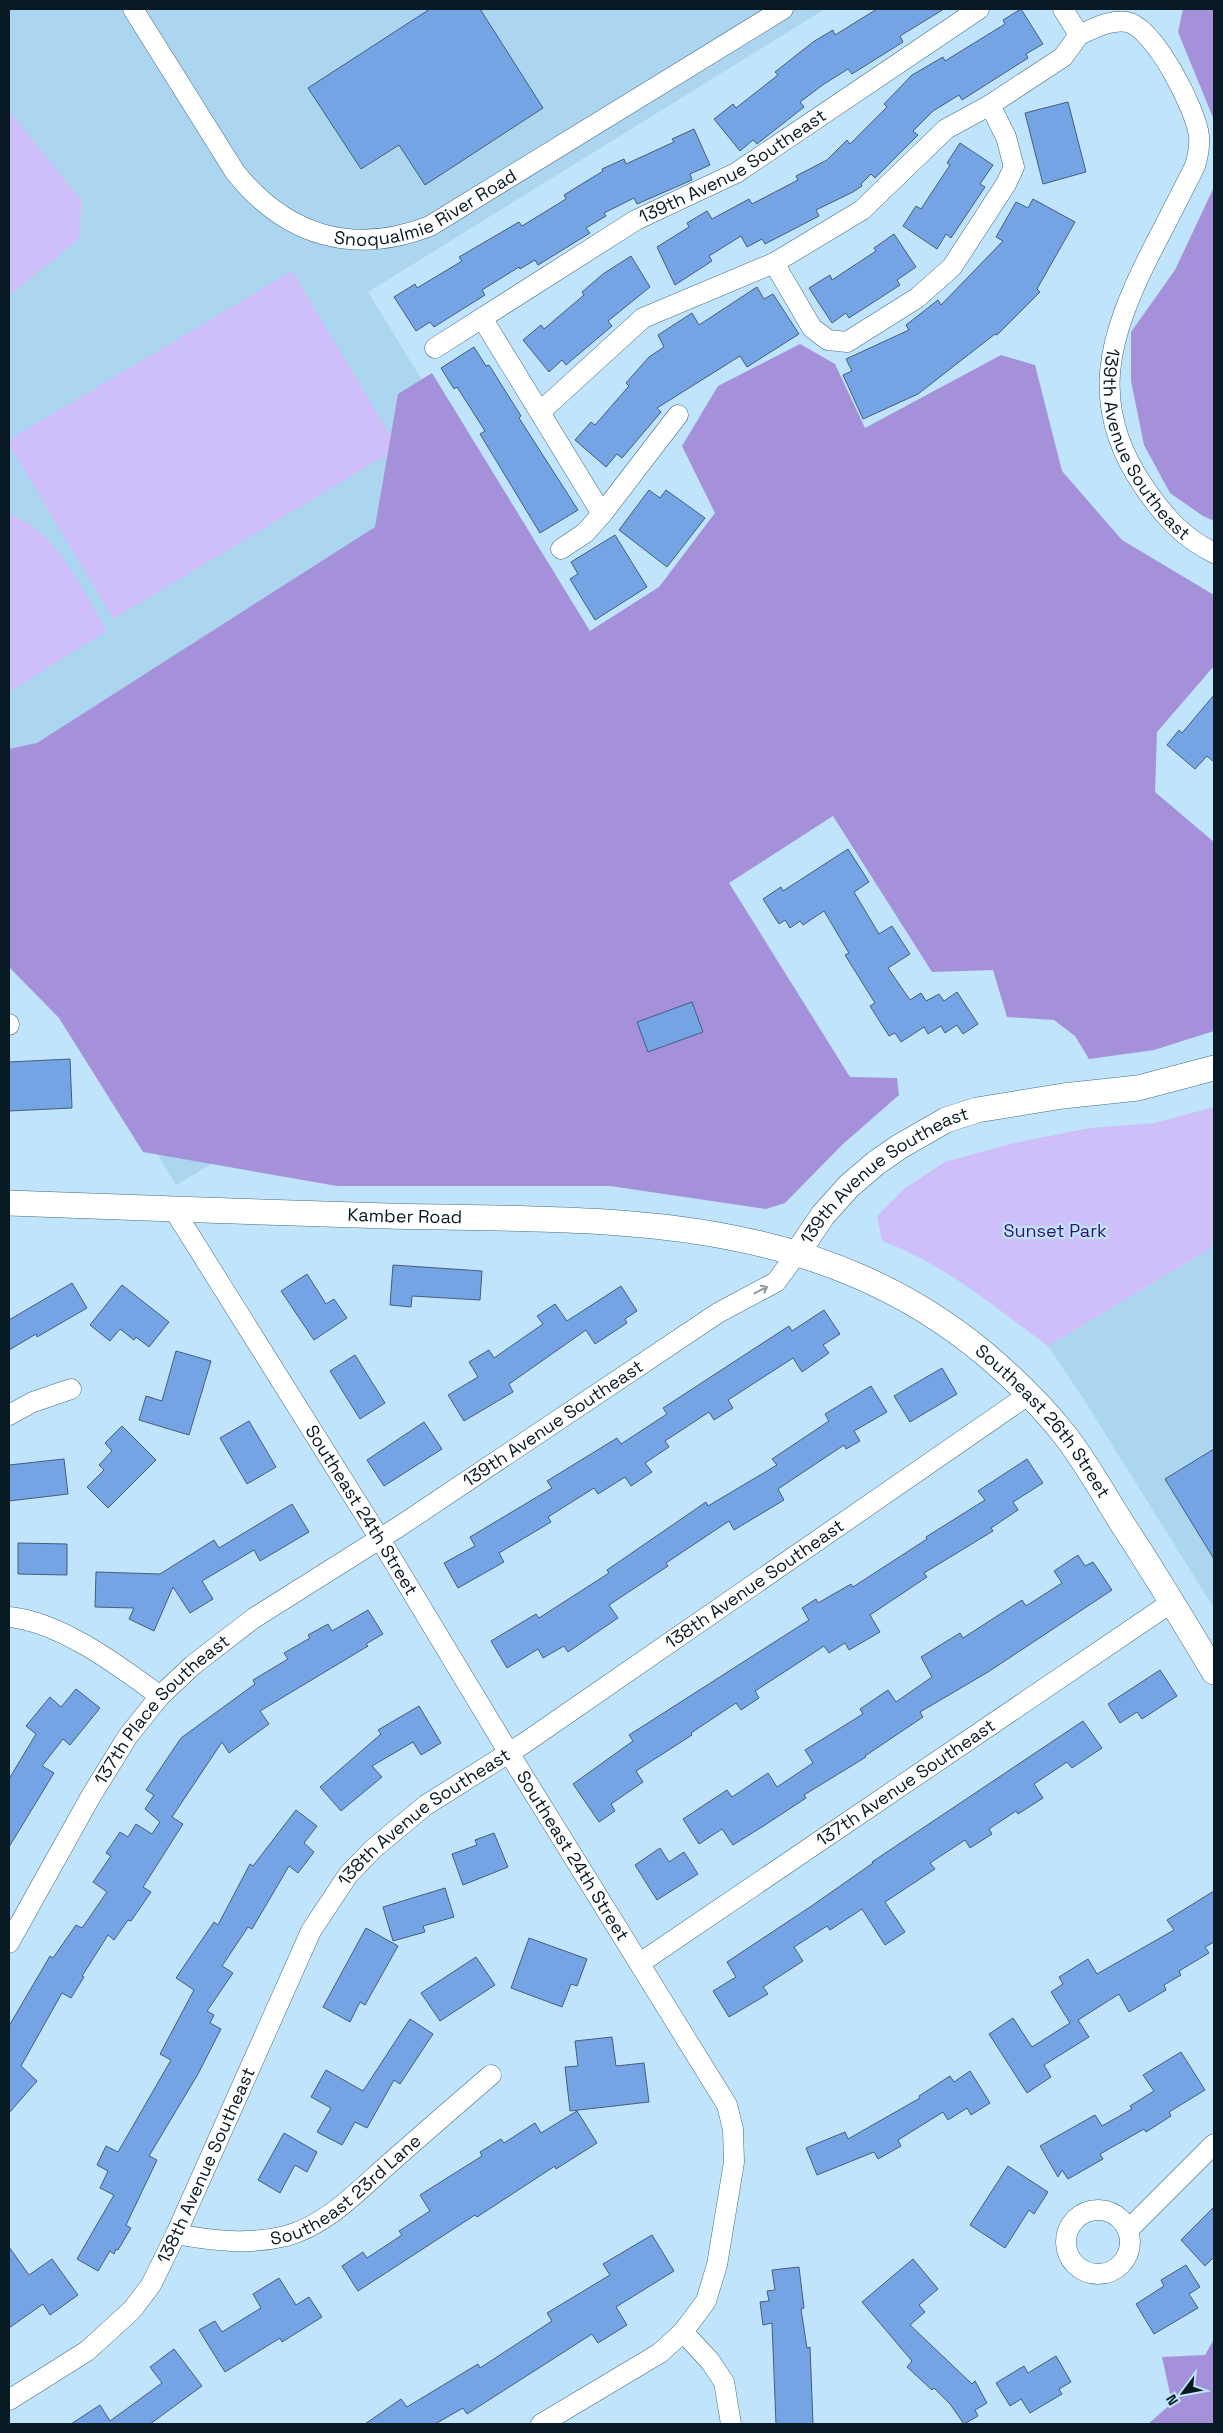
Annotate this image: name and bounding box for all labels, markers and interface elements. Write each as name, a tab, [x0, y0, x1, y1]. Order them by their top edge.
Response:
street label: 139th Avenue Southeast	[635, 104, 830, 228]
street label: Snoqualmie River Road	[332, 164, 521, 251]
street label: 139th Avenue Southeast	[1098, 346, 1195, 545]
street label: 139th Avenue Southeast	[795, 1102, 971, 1248]
street label: Kamber Road	[347, 1203, 462, 1228]
park label: Sunset Park	[1003, 1219, 1107, 1242]
one-way arrow	[753, 1285, 768, 1294]
street label: Southeast 26th Street	[971, 1339, 1116, 1502]
street label: 139th Avenue Southeast	[458, 1354, 647, 1492]
street label: Southeast 24th Street	[300, 1421, 423, 1599]
street label: 138th Avenue Southeast	[660, 1514, 848, 1654]
street label: 137th Place Southeast	[89, 1629, 234, 1789]
street label: 137th Avenue Southeast	[811, 1713, 999, 1851]
street label: 138th Avenue Southeast	[332, 1743, 514, 1890]
street label: Southeast 24th Street	[512, 1766, 635, 1945]
street label: 138th Avenue Southeast	[151, 2064, 260, 2267]
street label: Southeast 23rd Lane	[268, 2129, 426, 2250]
north arrow	[1158, 2368, 1208, 2418]
text: N	[1162, 2391, 1182, 2409]

